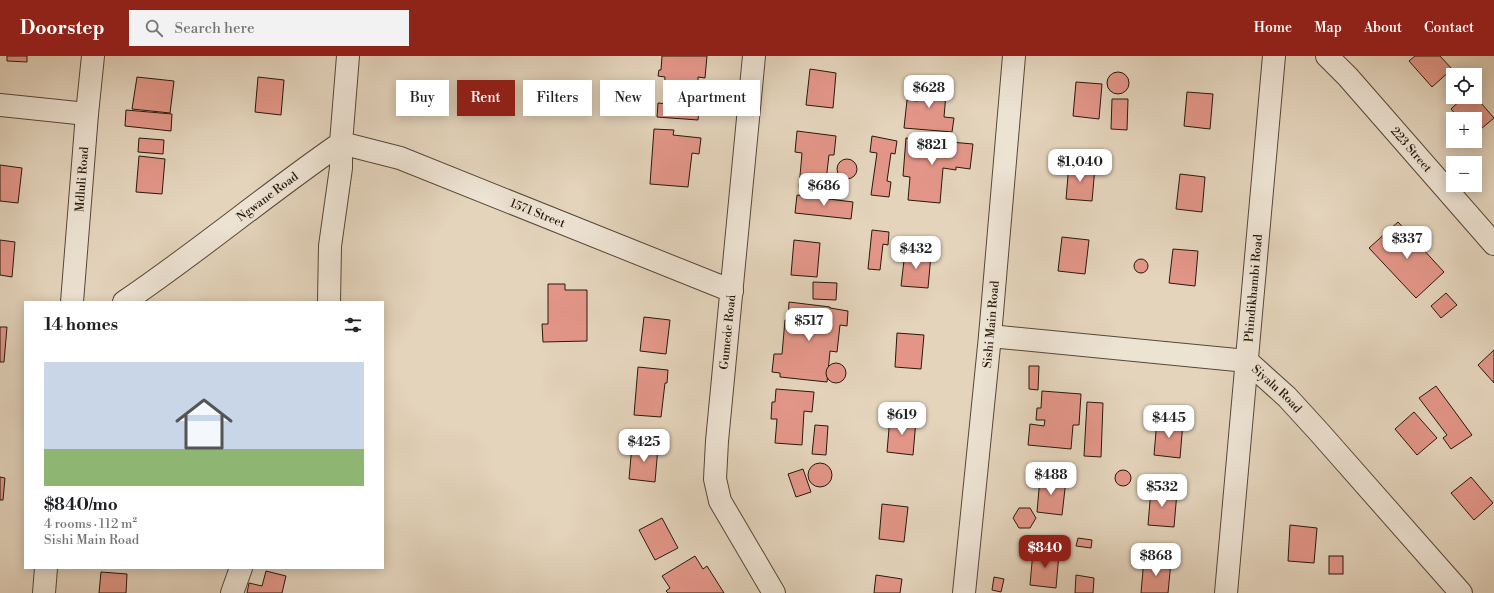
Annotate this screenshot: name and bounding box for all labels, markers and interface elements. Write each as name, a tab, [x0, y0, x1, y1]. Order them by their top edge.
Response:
search box	[129, 10, 409, 46]
text: Doorstep	[20, 16, 105, 40]
icon: search	[143, 17, 165, 39]
text: Search here	[175, 19, 255, 38]
text: Home	[1254, 19, 1292, 37]
text: Map	[1314, 19, 1342, 37]
text: About	[1364, 19, 1402, 37]
text: Contact	[1424, 19, 1474, 37]
map controls	[1446, 68, 1482, 192]
button: locate	[1446, 68, 1482, 104]
pin: $628	[905, 75, 953, 109]
chip: Buy	[396, 80, 449, 116]
chip: Rent	[457, 80, 515, 116]
chip: Filters	[523, 80, 592, 116]
chip: New	[600, 80, 655, 116]
chip: Apartment	[663, 80, 760, 116]
text: $628	[913, 80, 945, 96]
button: +	[1446, 112, 1482, 148]
street label: 223 Street	[1388, 124, 1436, 176]
pin: $821	[908, 132, 956, 166]
text: $821	[917, 137, 947, 153]
street label: Mdluli Road	[72, 146, 92, 213]
pin: $1,040	[1047, 149, 1113, 183]
text: $1,040	[1057, 154, 1103, 170]
button: −	[1446, 156, 1482, 192]
street label: Ngwane Road	[234, 169, 301, 225]
pin: $686	[800, 173, 848, 207]
text: $686	[808, 178, 840, 194]
street label: 1571 Street	[508, 195, 568, 231]
pin: $337	[1383, 226, 1431, 260]
text: $337	[1392, 231, 1422, 247]
street label: Phindikhambi Road	[1241, 233, 1266, 343]
pin: $432	[892, 236, 940, 270]
text: $432	[900, 241, 932, 257]
street label: Sishi Main Road	[979, 280, 1002, 369]
street label: Gumede Road	[717, 294, 739, 370]
pin: $517	[785, 308, 833, 342]
text: $517	[795, 313, 823, 329]
text: 14 homes	[44, 314, 118, 336]
icon: filters	[342, 314, 364, 336]
street label: Siyalu Road	[1249, 361, 1305, 416]
icon: home	[168, 388, 240, 460]
pin: $619	[878, 402, 926, 436]
pin: $445	[1145, 405, 1193, 439]
text: $619	[887, 407, 917, 423]
text: $445	[1152, 410, 1186, 426]
pin: $425	[620, 429, 668, 463]
text: $425	[628, 434, 660, 450]
pin: $488	[1027, 462, 1075, 496]
text: $488	[1035, 467, 1068, 483]
pin: $532	[1138, 474, 1186, 508]
text: $532	[1146, 479, 1178, 495]
text: $840/mo	[44, 494, 118, 516]
text: 4 rooms · 112 m²	[44, 516, 137, 532]
text: Sishi Main Road	[44, 532, 139, 548]
pin: $840	[1021, 535, 1069, 569]
text: $840	[1028, 540, 1062, 556]
pin: $868	[1132, 543, 1180, 577]
text: $868	[1140, 548, 1172, 564]

